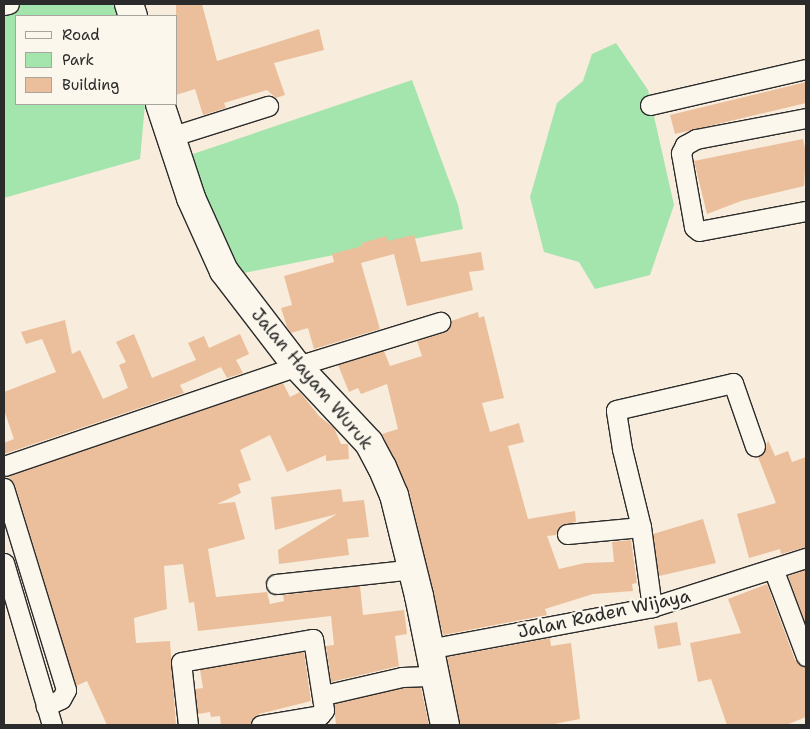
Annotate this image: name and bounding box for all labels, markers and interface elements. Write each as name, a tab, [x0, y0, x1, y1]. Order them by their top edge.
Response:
legend	[15, 15, 178, 105]
text: Road	[62, 25, 100, 45]
text: Park	[62, 50, 94, 70]
text: Building	[62, 75, 119, 95]
street label: Jalan Hayam Wuruk	[247, 304, 377, 454]
street label: Jalan Raden Wijaya	[516, 585, 692, 643]

